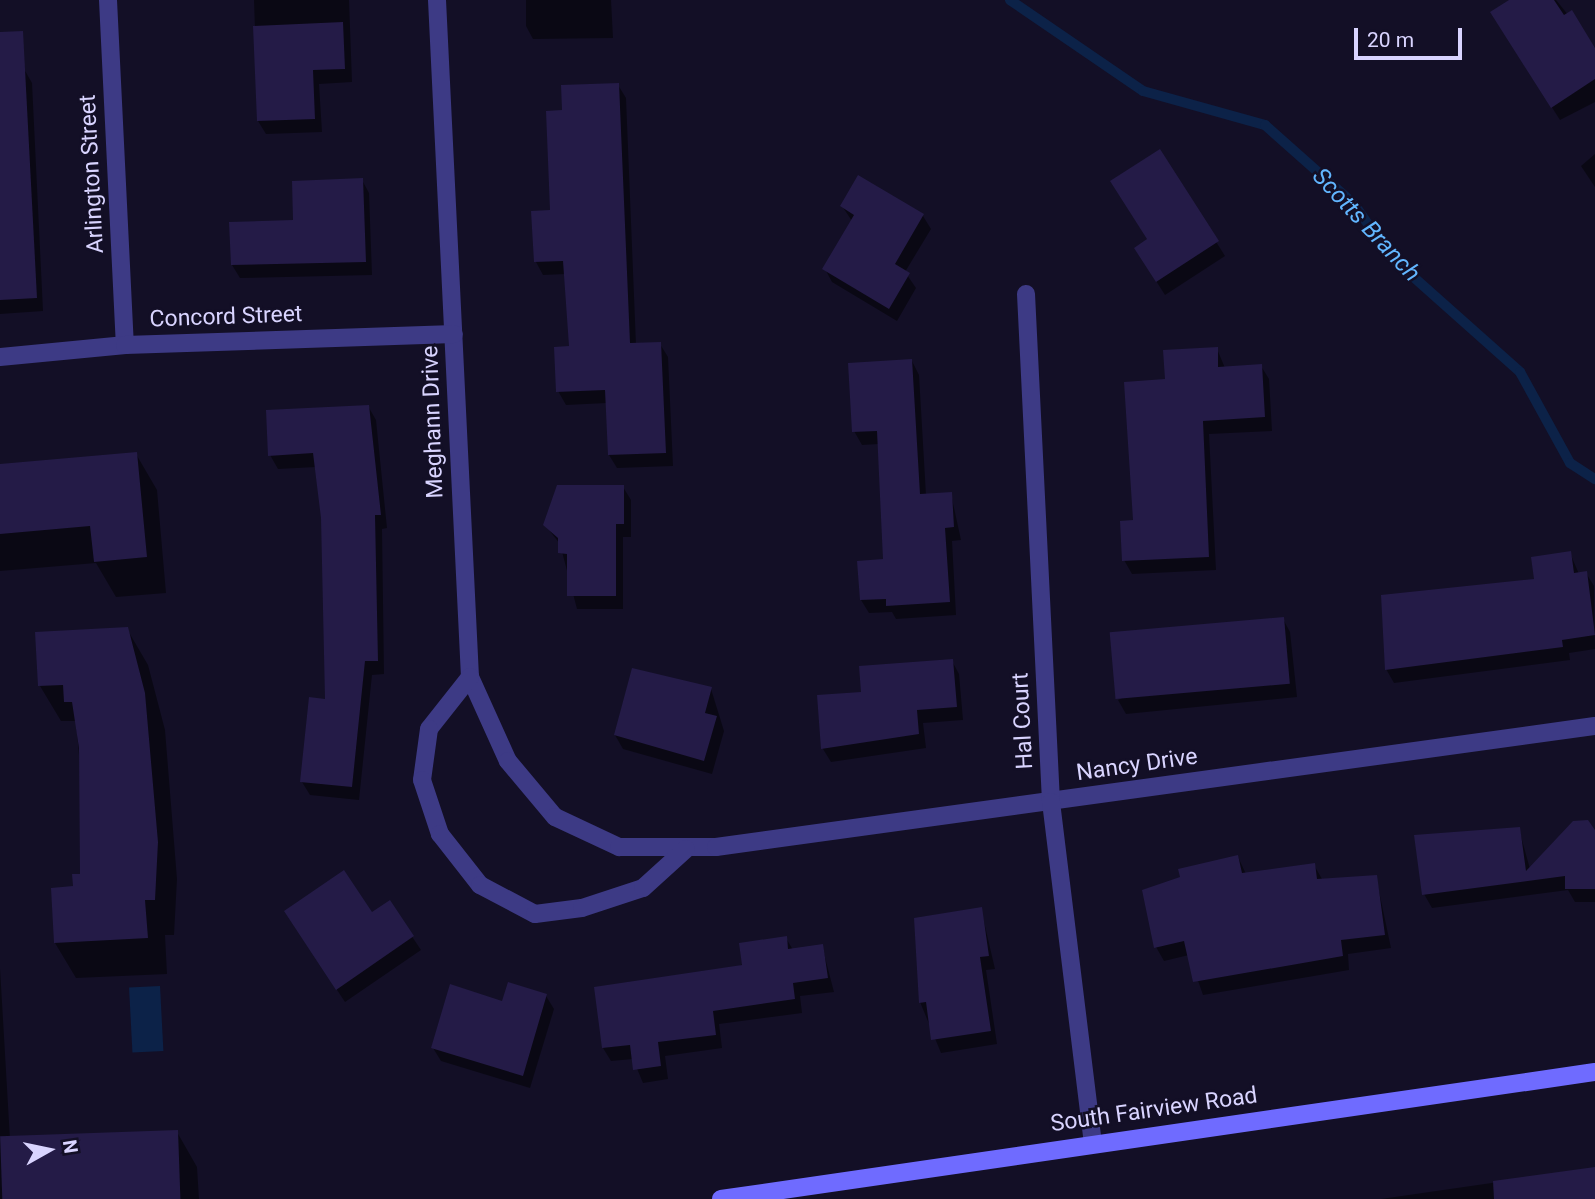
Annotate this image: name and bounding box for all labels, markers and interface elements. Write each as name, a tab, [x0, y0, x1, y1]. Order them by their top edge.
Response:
scale bar	[1357, 14, 1466, 58]
text: 20 m	[1367, 28, 1414, 52]
street label: Arlington Street	[74, 94, 110, 254]
water label: Scotts Branch	[1306, 162, 1426, 288]
street label: Concord Street	[149, 301, 303, 333]
street label: Meghann Drive	[417, 345, 449, 499]
street label: Hal Court	[1007, 672, 1039, 770]
street label: Nancy Drive	[1075, 743, 1199, 787]
street label: South Fairview Road	[1049, 1082, 1259, 1138]
north arrow	[14, 1115, 84, 1185]
text: N	[58, 1138, 83, 1155]

